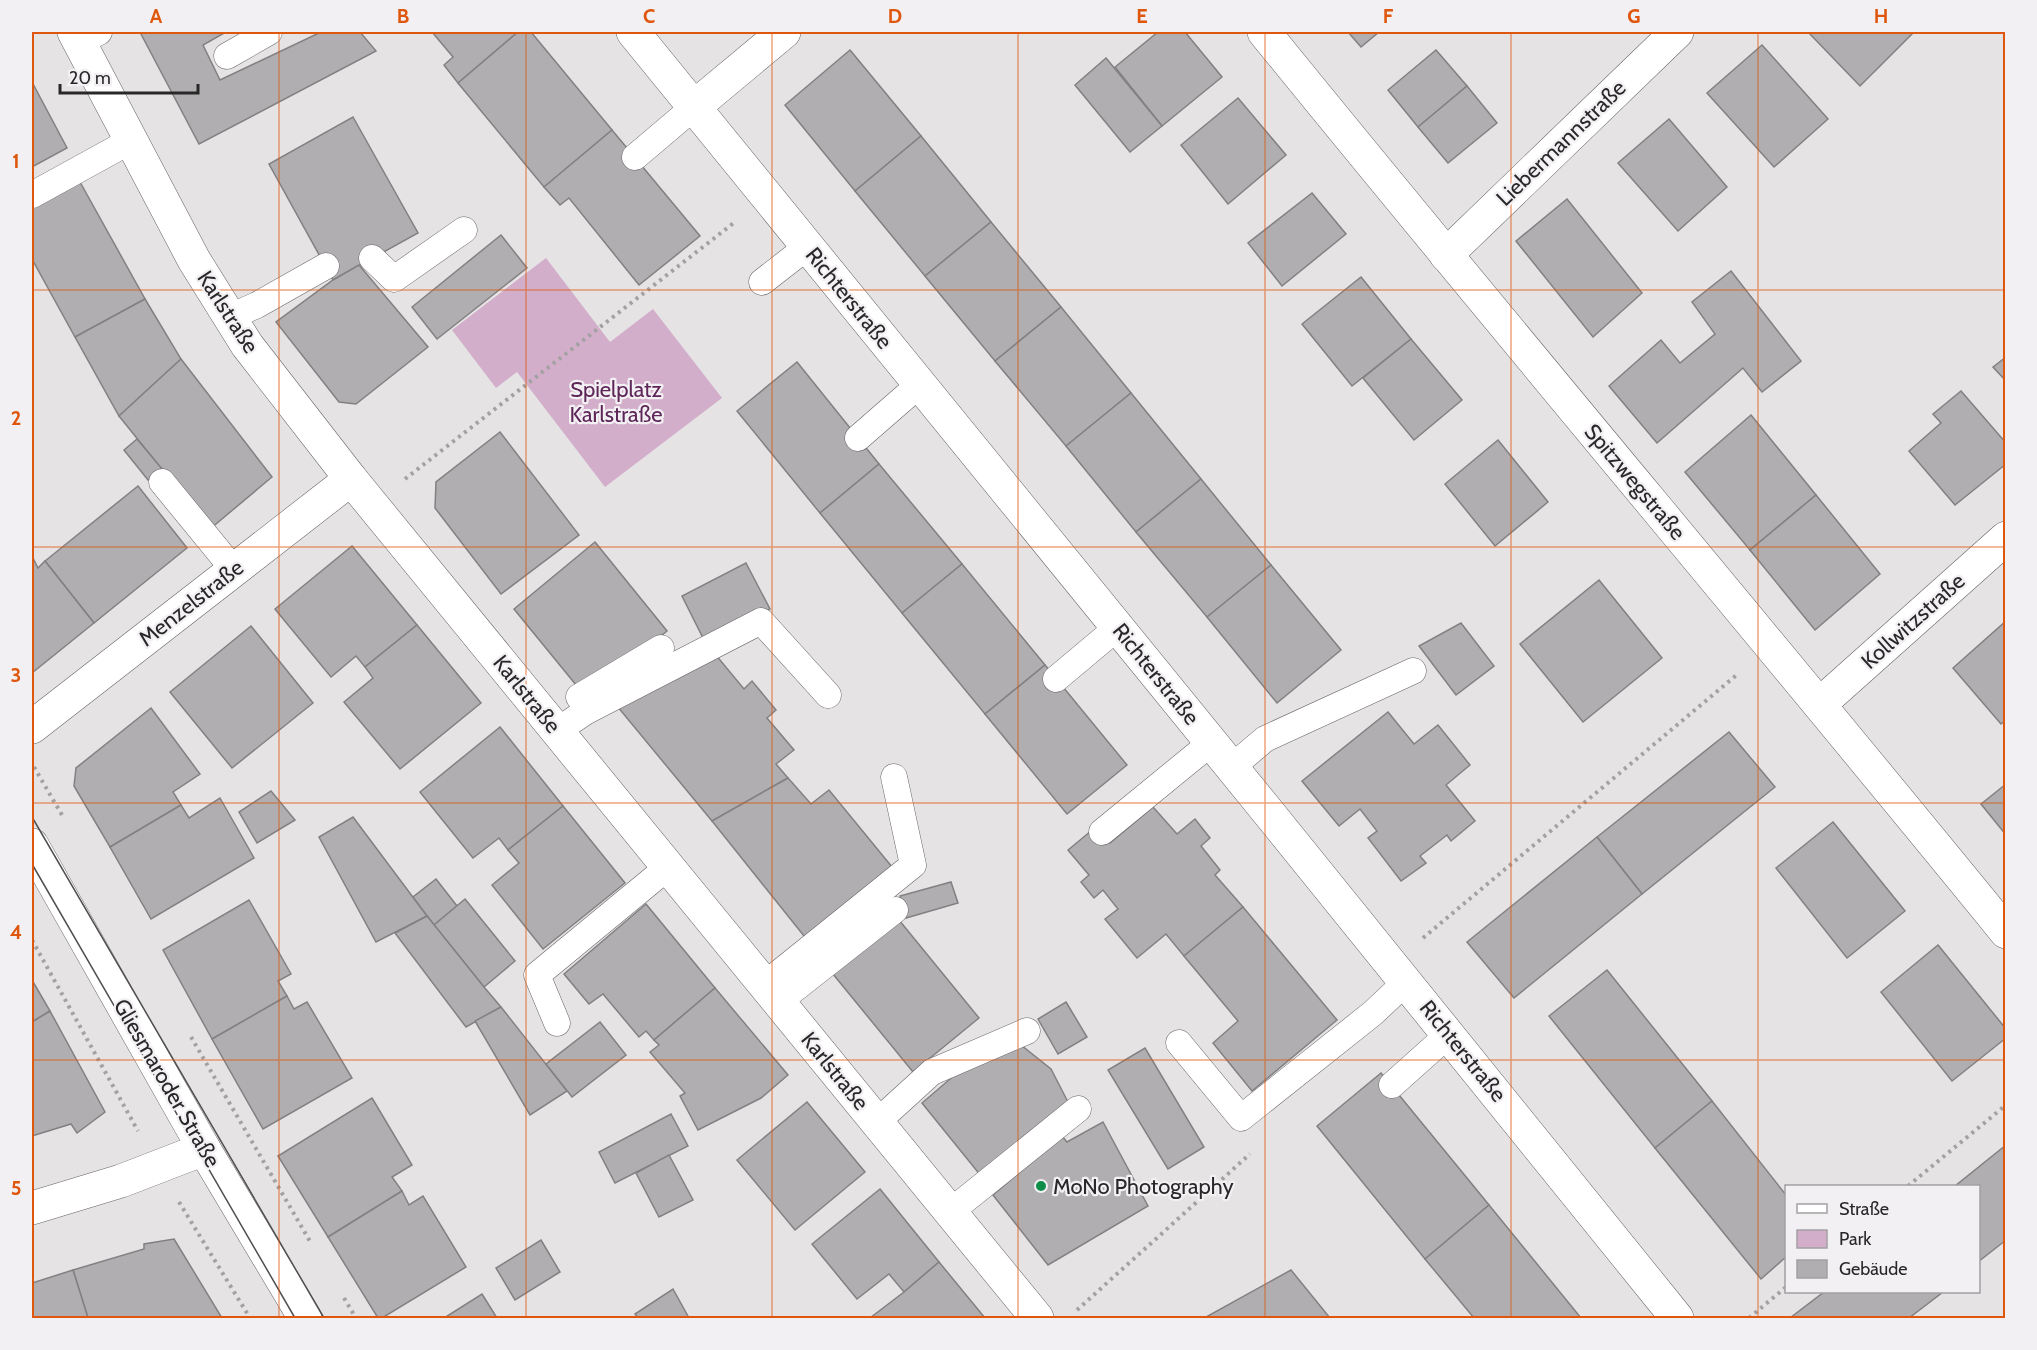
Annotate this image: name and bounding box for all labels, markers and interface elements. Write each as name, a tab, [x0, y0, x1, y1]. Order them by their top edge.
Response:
text: A	[150, 4, 163, 28]
text: B	[397, 4, 409, 28]
text: C	[643, 4, 655, 28]
text: D	[888, 4, 902, 28]
text: E	[1136, 4, 1148, 28]
text: F	[1383, 4, 1394, 28]
text: G	[1627, 4, 1641, 28]
text: H	[1874, 4, 1888, 28]
scale bar	[60, 57, 198, 95]
text: 20 m	[69, 67, 111, 89]
street label: Liebermannstraße	[1491, 74, 1631, 212]
text: 1	[12, 149, 20, 173]
street label: Richterstraße	[800, 242, 898, 354]
street label: Karlstraße	[191, 266, 265, 358]
park label: Spielplatz Karlstraße	[570, 376, 662, 428]
text: 2	[11, 406, 21, 430]
street label: Spitzwegstraße	[1579, 418, 1691, 546]
street label: Menzelstraße	[133, 554, 249, 652]
street label: Kollwitzstraße	[1856, 567, 1970, 675]
street label: Richterstraße	[1107, 618, 1205, 730]
street label: Karlstraße	[487, 649, 567, 739]
text: 3	[11, 663, 21, 687]
text: 4	[10, 920, 22, 944]
street label: Gliesmaroder Straße	[108, 994, 226, 1172]
street label: Richterstraße	[1414, 995, 1512, 1107]
street label: Karlstraße	[795, 1026, 875, 1116]
place label: MoNo Photography	[1053, 1173, 1234, 1200]
text: 5	[11, 1176, 21, 1200]
marker: MoNo Photography	[1034, 1179, 1048, 1193]
legend	[1785, 1185, 1980, 1293]
text: Straße	[1839, 1198, 1889, 1220]
text: Park	[1839, 1228, 1872, 1250]
text: Gebäude	[1839, 1258, 1908, 1280]

